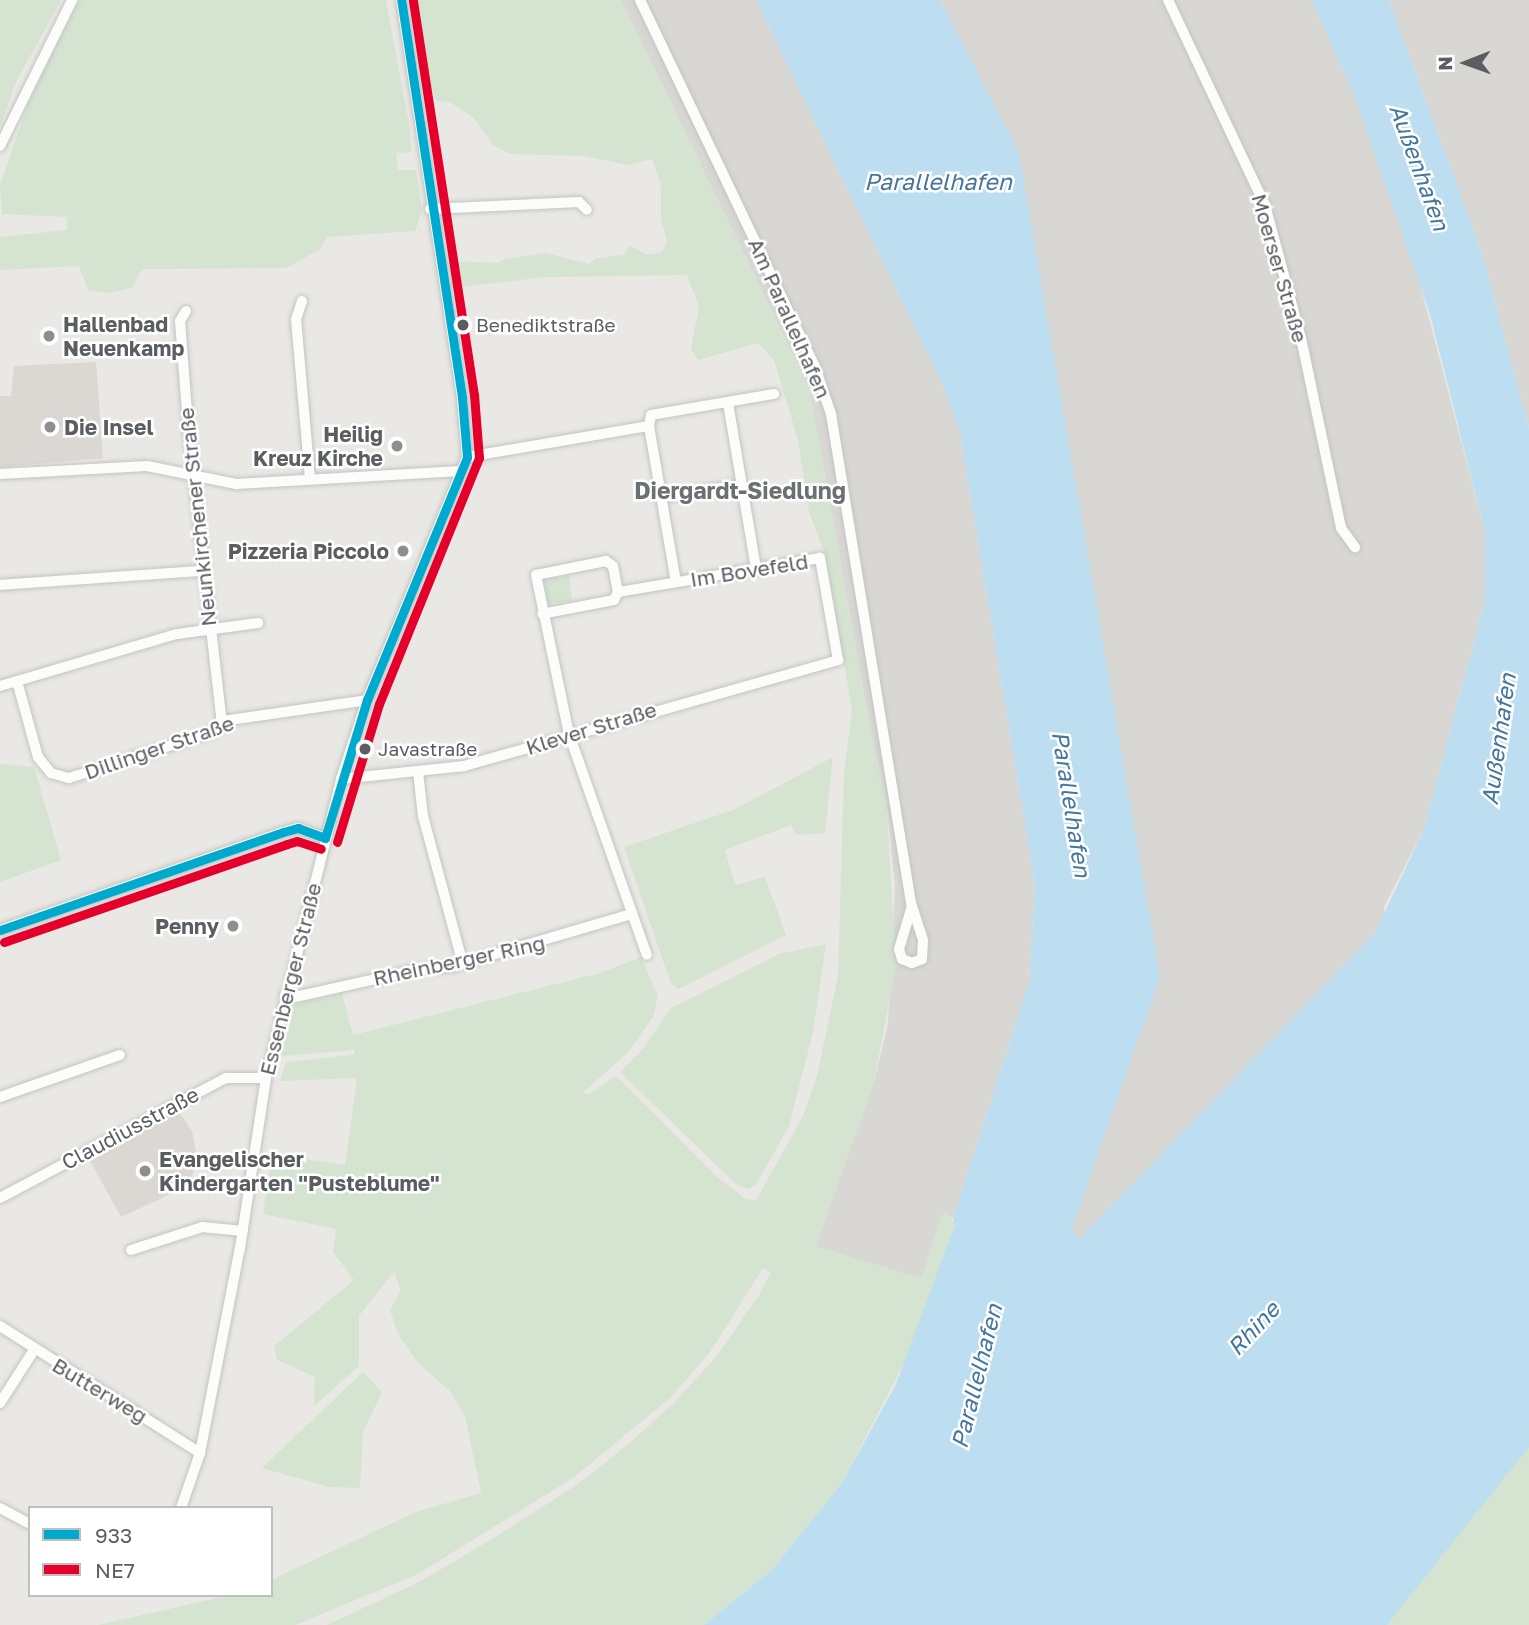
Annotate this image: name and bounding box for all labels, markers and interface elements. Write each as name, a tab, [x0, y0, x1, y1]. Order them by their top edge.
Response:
north arrow	[1431, 28, 1501, 98]
text: N	[1433, 56, 1456, 71]
water label: Außenhafen	[1384, 100, 1456, 234]
water label: Parallelhafen	[864, 167, 1012, 195]
street label: Moerser Straße	[1247, 191, 1313, 345]
street label: Am Parallelhafen	[743, 234, 837, 402]
place label: Hallenbad Neuenkamp	[63, 311, 184, 361]
place label: Benediktstraße	[476, 314, 616, 336]
marker: Benediktstraße	[456, 318, 470, 332]
marker: Hallenbad Neuenkamp	[41, 328, 57, 344]
street label: Neunkirchener Straße	[173, 406, 221, 628]
place label: Die Insel	[64, 414, 153, 440]
marker: Die Insel	[42, 419, 58, 435]
place label: Heilig Kreuz Kirche	[253, 421, 383, 471]
marker: Heilig Kreuz Kirche	[389, 438, 405, 454]
district label: Diergardt-Siedlung	[634, 476, 846, 504]
place label: Pizzeria Piccolo	[228, 538, 389, 564]
marker: Pizzeria Piccolo	[395, 543, 411, 559]
street label: Im Bovefeld	[688, 548, 810, 592]
water label: Außenhafen	[1475, 671, 1521, 807]
street label: Klever Straße	[523, 696, 659, 760]
street label: Dillinger Straße	[81, 710, 237, 784]
water label: Parallelhafen	[1047, 729, 1097, 879]
place label: Javastraße	[378, 738, 477, 760]
marker: Javastraße	[358, 742, 372, 756]
street label: Essenberger Straße	[254, 880, 326, 1078]
place label: Penny	[155, 913, 219, 939]
marker: Penny	[225, 918, 241, 934]
street label: Rheinberger Ring	[371, 929, 547, 991]
street label: Claudiusstraße	[57, 1081, 203, 1175]
place label: Evangelischer Kindergarten "Pusteblume"	[159, 1146, 440, 1196]
marker: Evangelischer Kindergarten "Pusteblume"	[137, 1163, 153, 1179]
water label: Rhine	[1221, 1295, 1285, 1361]
water label: Parallelhafen	[945, 1301, 1007, 1451]
street label: Butterweg	[48, 1352, 152, 1428]
legend	[28, 1506, 273, 1597]
text: 933	[95, 1522, 132, 1548]
text: NE7	[95, 1557, 135, 1583]

